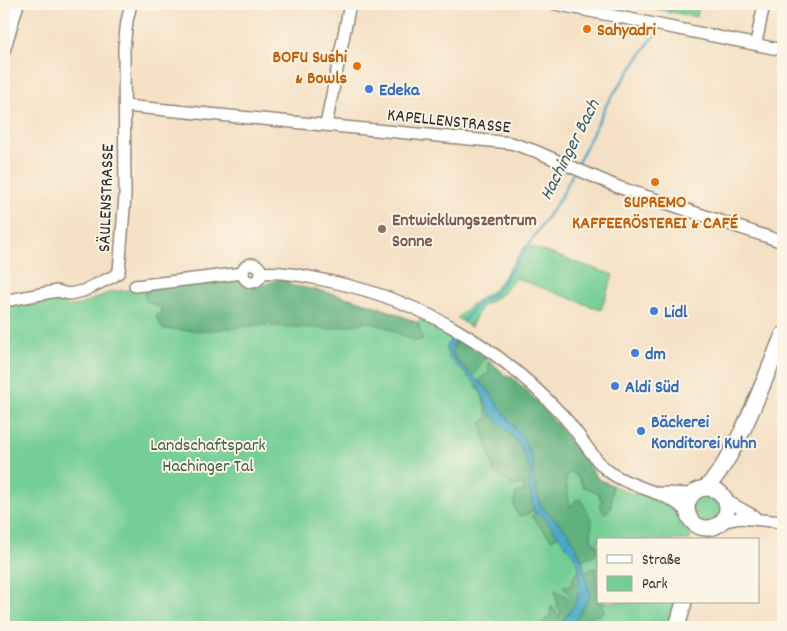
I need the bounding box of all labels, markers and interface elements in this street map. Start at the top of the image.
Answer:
place label: Sahyadri [597,19,656,44]
marker: Sahyadri [581,23,593,35]
place label: BOFU Sushi & Bowls [272,46,348,92]
marker: BOFU Sushi & Bowls [351,60,363,72]
place label: Edeka [379,79,420,104]
marker: Edeka [363,83,375,95]
water label: Hachinger Bach [534,94,609,206]
street label: KAPELLENSTRASSE [386,104,512,141]
street label: SÄULENSTRASSE [93,144,122,253]
marker: SUPREMO KAFFEERÖSTEREI & CAFÉ [649,176,661,188]
place label: SUPREMO KAFFEERÖSTEREI & CAFÉ [572,191,739,237]
place label: Entwicklungszentrum Sonne [392,209,537,255]
marker: Entwicklungszentrum Sonne [376,223,388,235]
place label: Lidl [664,301,688,326]
marker: Lidl [648,305,660,317]
place label: dm [645,343,666,368]
marker: dm [629,347,641,359]
place label: Aldi Süd [625,376,679,401]
marker: Aldi Süd [609,380,621,392]
place label: Bäckerei Konditorei Kuhn [651,411,757,457]
marker: Bäckerei Konditorei Kuhn [635,425,647,437]
park label: Landschaftspark Hachinger Tal [150,434,266,480]
legend [597,538,760,604]
text: Straße [642,550,681,572]
text: Park [642,574,668,596]

